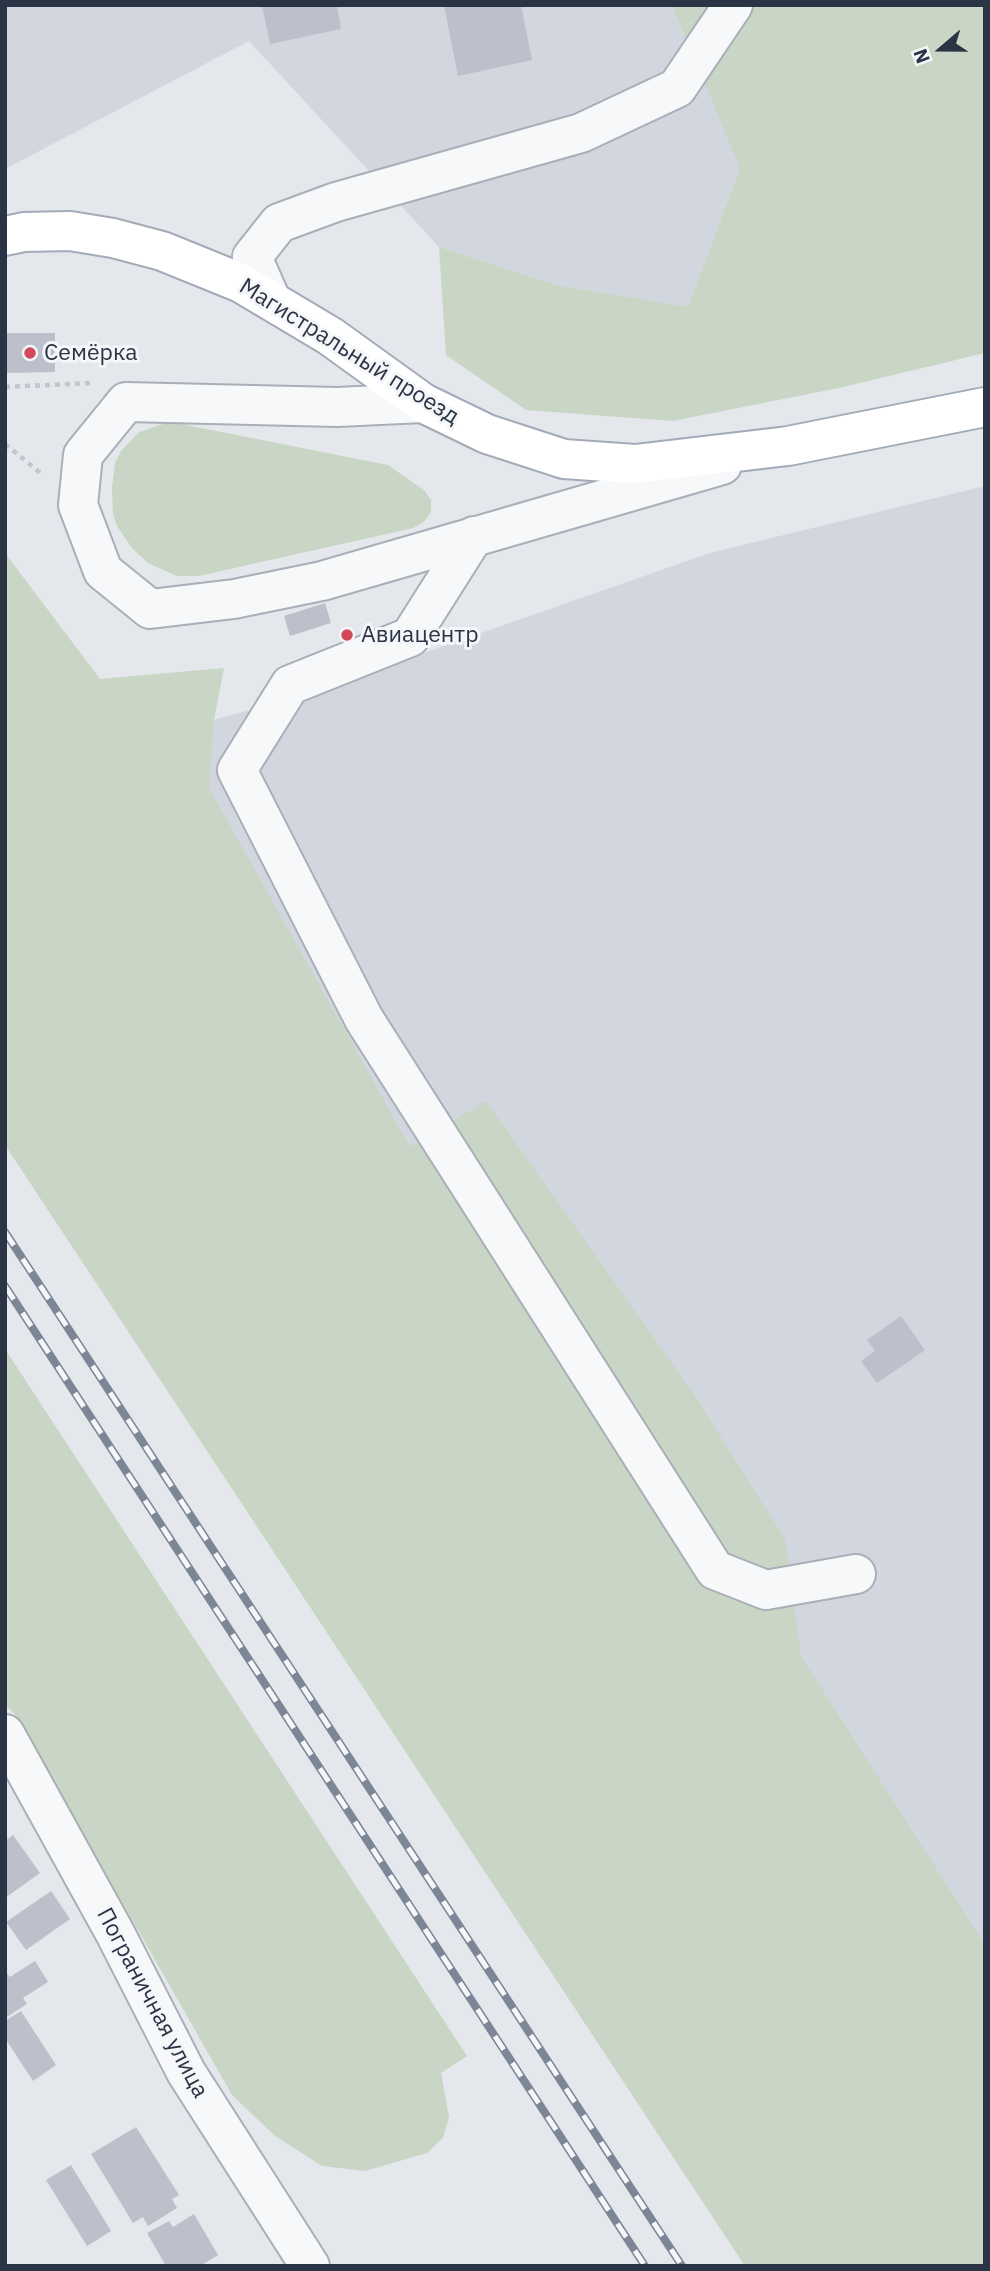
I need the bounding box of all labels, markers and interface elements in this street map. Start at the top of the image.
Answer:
north arrow [906,14,976,84]
text: N [908,46,935,67]
street label: Магистральный проезд [234,273,464,431]
place label: Семёрка [44,339,138,367]
marker: Семёрка [22,345,38,361]
place label: Авиацентр [361,621,479,649]
marker: Авиацентр [339,627,355,643]
street label: Пограничная улица [90,1903,214,2103]

